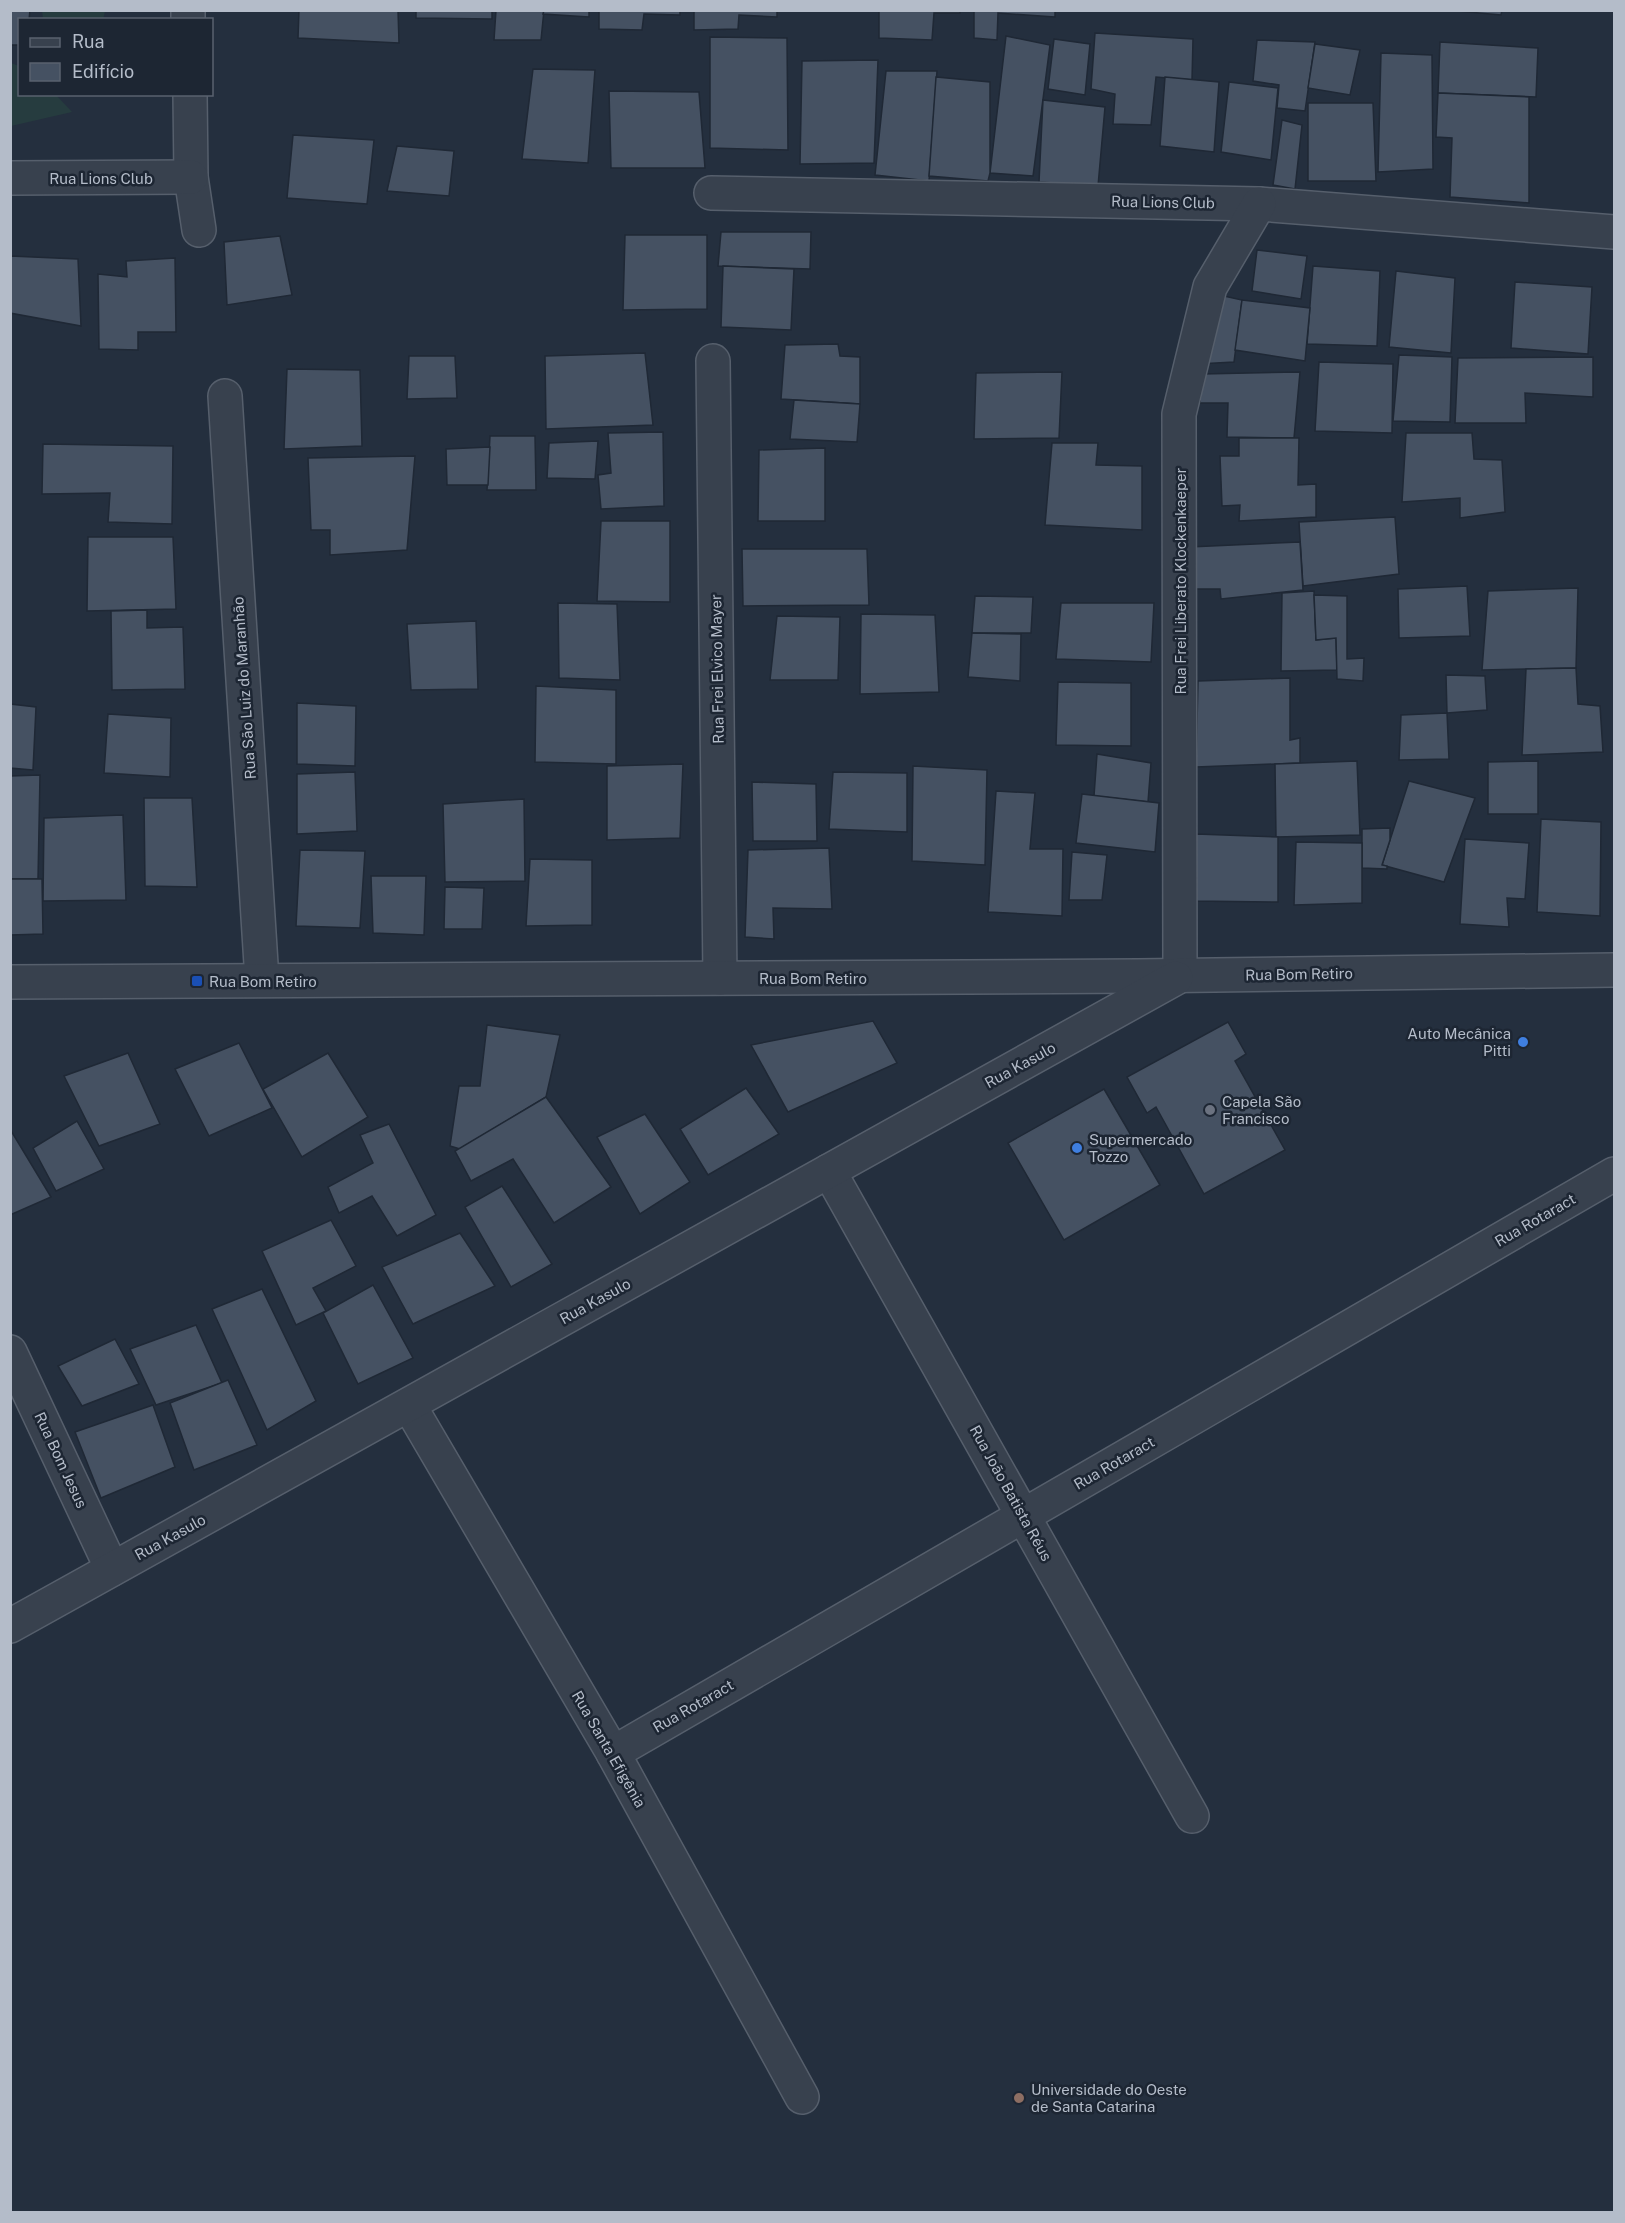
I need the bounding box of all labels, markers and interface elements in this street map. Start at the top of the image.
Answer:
legend [18,18,213,96]
text: Rua [72,31,104,52]
text: Edifício [72,61,134,82]
street label: Rua Lions Club [49,170,153,187]
street label: Rua Lions Club [1111,193,1215,211]
street label: Rua Frei Liberato Klockenkaeper [1172,467,1189,694]
street label: Rua Frei Elvico Mayer [707,594,727,744]
street label: Rua São Luiz do Maranhão [229,596,259,780]
street label: Rua Bom Retiro [1245,965,1353,983]
street label: Rua Bom Retiro [759,970,867,987]
place label: Rua Bom Retiro [209,973,317,990]
marker: Rua Bom Retiro [190,974,204,988]
place label: Auto Mecânica Pitti [1407,1025,1511,1059]
marker: Auto Mecânica Pitti [1516,1035,1530,1049]
street label: Rua Kasulo [982,1039,1058,1091]
place label: Capela São Francisco [1222,1093,1301,1127]
marker: Capela São Francisco [1203,1103,1217,1117]
place label: Supermercado Tozzo [1089,1131,1192,1165]
marker: Supermercado Tozzo [1070,1141,1084,1155]
street label: Rua Rotaract [1492,1190,1578,1250]
street label: Rua Kasulo [557,1275,633,1327]
street label: Rua Bom Jesus [31,1409,91,1511]
street label: Rua João Batista Réus [967,1422,1055,1564]
street label: Rua Rotaract [1071,1433,1157,1493]
street label: Rua Kasulo [132,1511,208,1563]
street label: Rua Rotaract [650,1676,736,1736]
street label: Rua Santa Efigênia [569,1688,649,1810]
place label: Universidade do Oeste de Santa Catarina [1031,2081,1187,2115]
marker: Universidade do Oeste de Santa Catarina [1012,2091,1026,2105]

